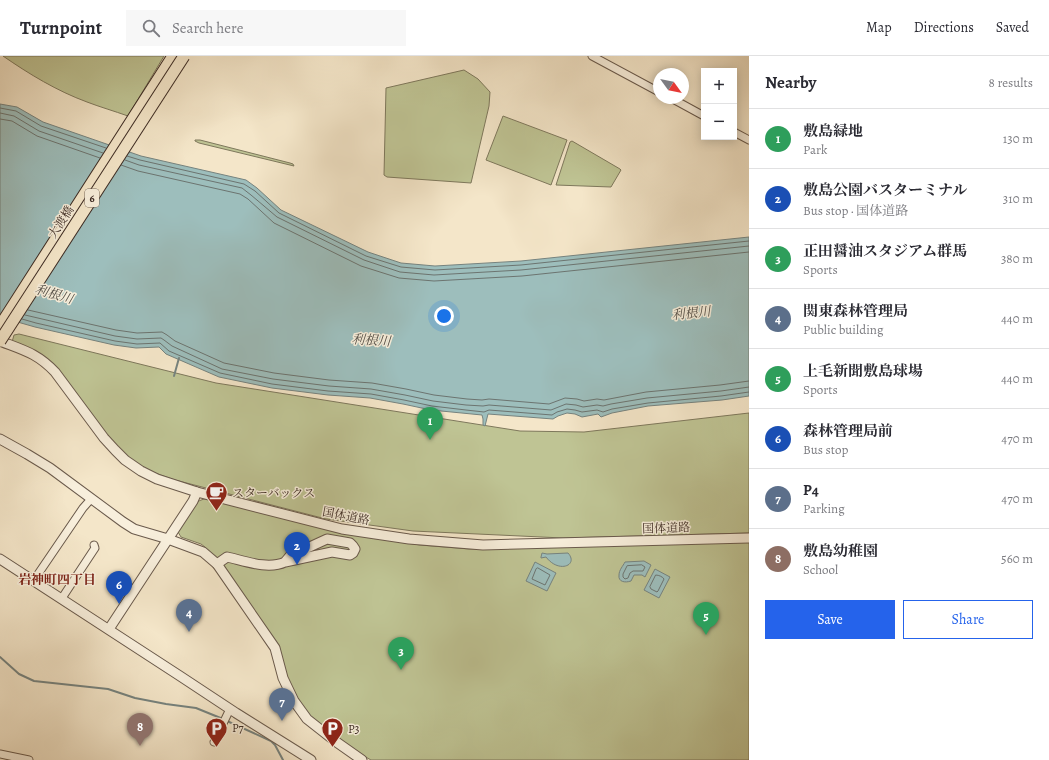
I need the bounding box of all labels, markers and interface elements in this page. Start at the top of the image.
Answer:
search box [126,10,406,46]
text: Turnpoint [20,15,102,41]
icon: search [140,17,162,39]
text: Search here [172,18,243,38]
text: Map [866,18,892,37]
text: Directions [914,18,974,37]
text: Saved [996,18,1029,37]
north arrow [653,68,689,104]
map controls [701,68,737,140]
button: + [701,68,737,104]
text: Nearby [765,71,816,94]
text: 8 results [989,74,1033,91]
button: − [701,104,737,140]
text: 敷島緑地 [803,121,863,141]
text: 1 [776,130,780,147]
text: 130 m [1003,130,1033,147]
text: Park [803,141,827,158]
text: 敷島公園バスターミナル [803,180,967,200]
road number: 6 [85,189,99,207]
text: 2 [775,190,781,207]
text: 310 m [1003,190,1033,207]
text: Bus stop · 国体道路 [803,202,908,219]
street label: 大渡橋 [44,203,78,241]
text: 正田醤油スタジアム群馬 [803,241,967,261]
text: 3 [775,250,781,267]
text: 380 m [1001,250,1033,267]
text: Sports [803,261,838,278]
water label: 利根川 [33,280,77,308]
text: 関東森林管理局 [803,301,908,321]
water label: 利根川 [671,302,713,323]
your location [434,306,454,326]
text: 4 [775,310,781,327]
text: 440 m [1001,310,1033,327]
text: Public building [803,321,883,338]
water label: 利根川 [351,330,393,350]
text: 上毛新聞敷島球場 [803,361,923,381]
text: 5 [775,370,781,387]
text: 440 m [1001,370,1033,387]
text: Sports [803,381,838,398]
pin: 1 [417,407,443,440]
text: 森林管理局前 [803,421,893,441]
text: 6 [775,430,781,447]
text: 470 m [1001,430,1033,447]
text: Bus stop [803,441,848,458]
cafe icon: スターバックス [204,480,230,513]
text: P4 [803,480,819,500]
place label: スターバックス [232,485,315,501]
text: 7 [775,490,781,507]
text: 470 m [1001,490,1033,507]
text: Parking [803,500,845,517]
street label: 国体道路 [321,504,371,528]
street label: 国体道路 [642,519,690,537]
pin: 2 [284,532,310,565]
text: 敷島幼稚園 [803,541,878,561]
text: 8 [775,550,781,567]
text: 560 m [1001,550,1033,567]
text: School [803,561,838,578]
district label: 岩神町四丁目 [18,571,96,588]
pin: 6 [106,571,132,604]
pin: 4 [176,599,202,632]
button: Save [765,600,895,639]
button: Share [903,600,1033,639]
pin: 5 [693,602,719,635]
pin: 3 [388,637,414,670]
pin: 7 [269,688,295,721]
pin: 8 [127,713,153,746]
parking icon: P7 [203,715,229,748]
parking icon: P3 [319,716,345,749]
place label: P7 [232,720,245,736]
place label: P3 [348,721,360,737]

